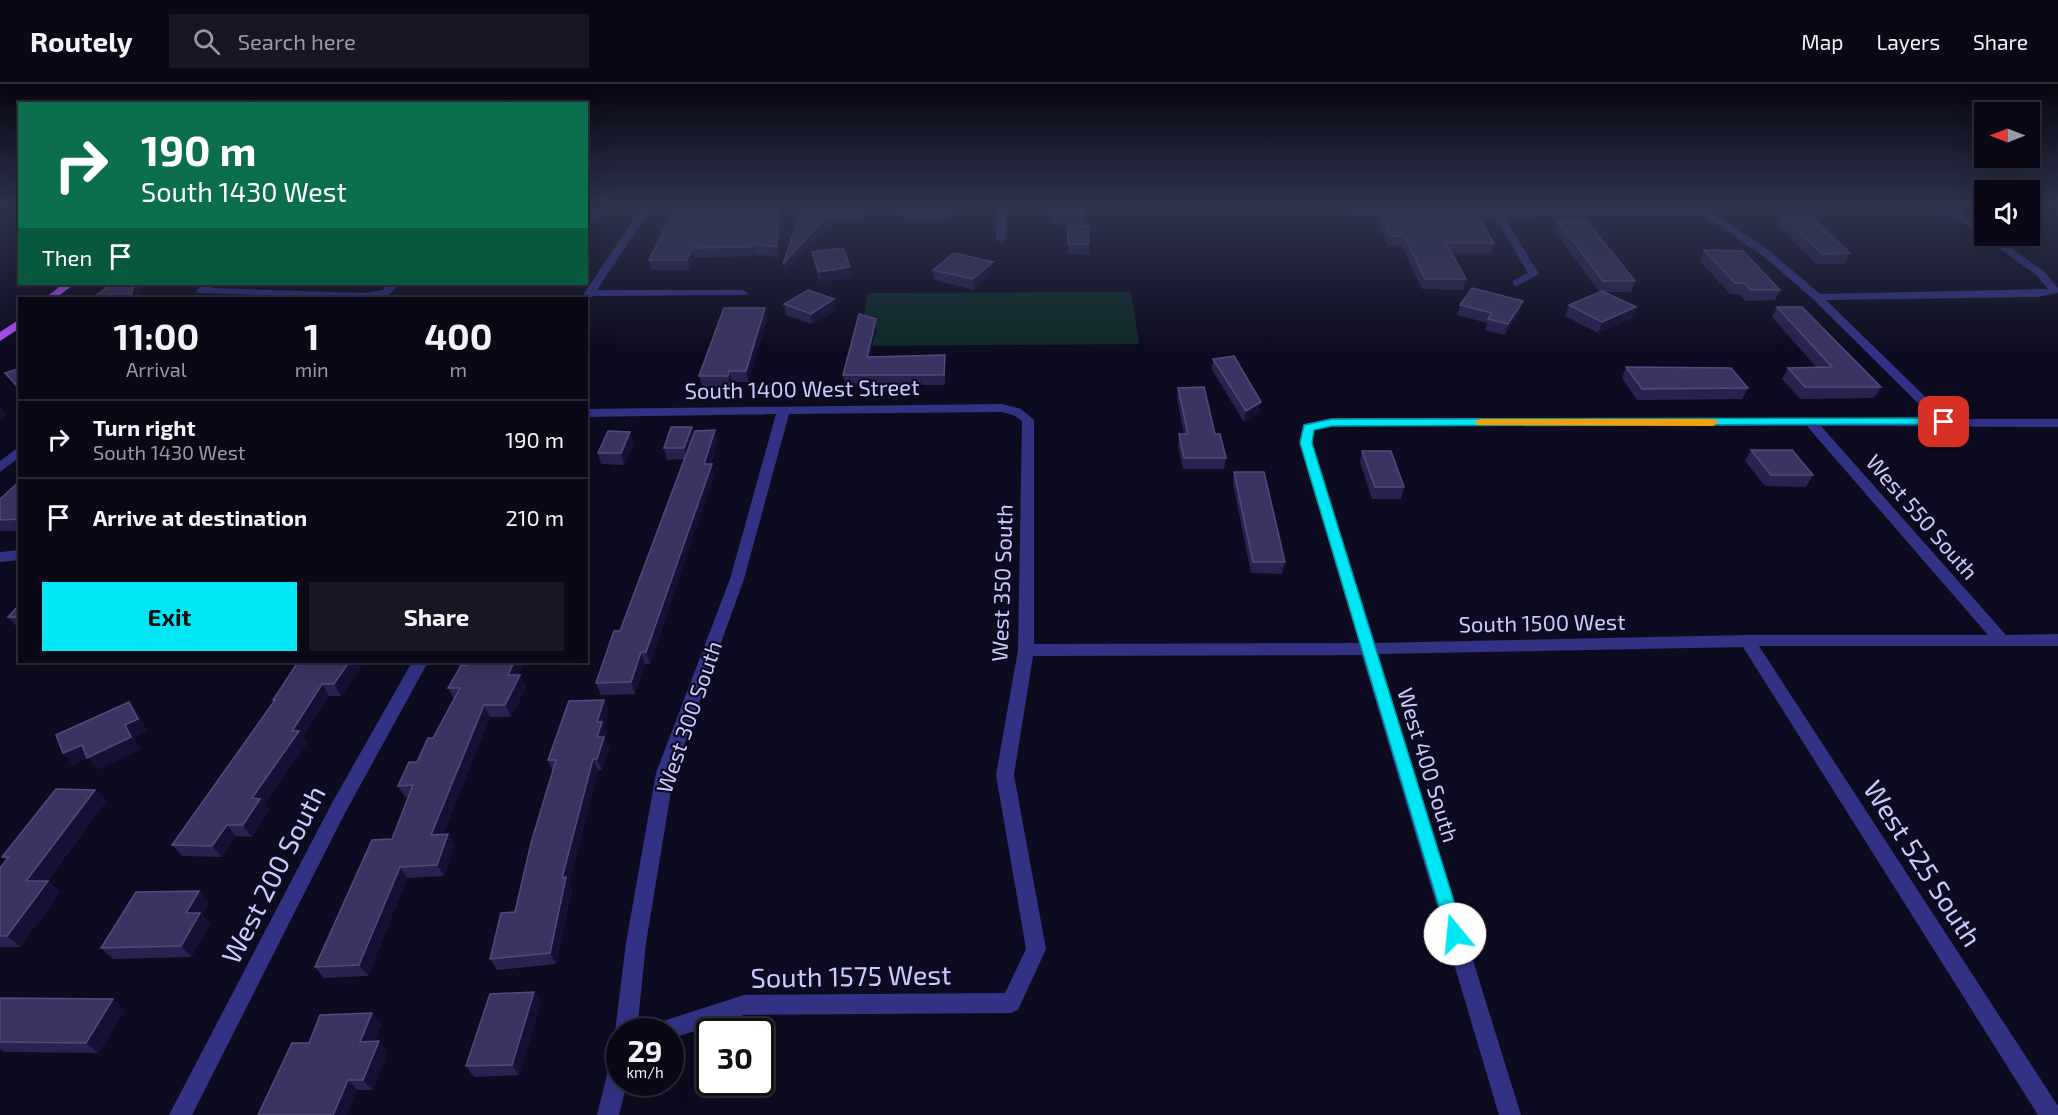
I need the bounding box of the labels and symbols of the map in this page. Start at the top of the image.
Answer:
north arrow [1974,102,2040,168]
street label: South 1400 West Street [684,373,920,403]
pin [1918,396,1969,447]
street label: West 550 South [1861,449,1984,584]
street label: West 350 South [985,504,1017,662]
street label: South 1500 West [1458,608,1626,636]
street label: West 300 South [650,637,726,796]
street label: West 400 South [1393,684,1465,845]
street label: West 525 South [1858,774,1989,952]
street label: West 200 South [214,780,331,968]
position arrow [1423,902,1487,966]
street label: South 1575 West [750,957,952,993]
speed limit sign: 30 [696,1018,774,1096]

